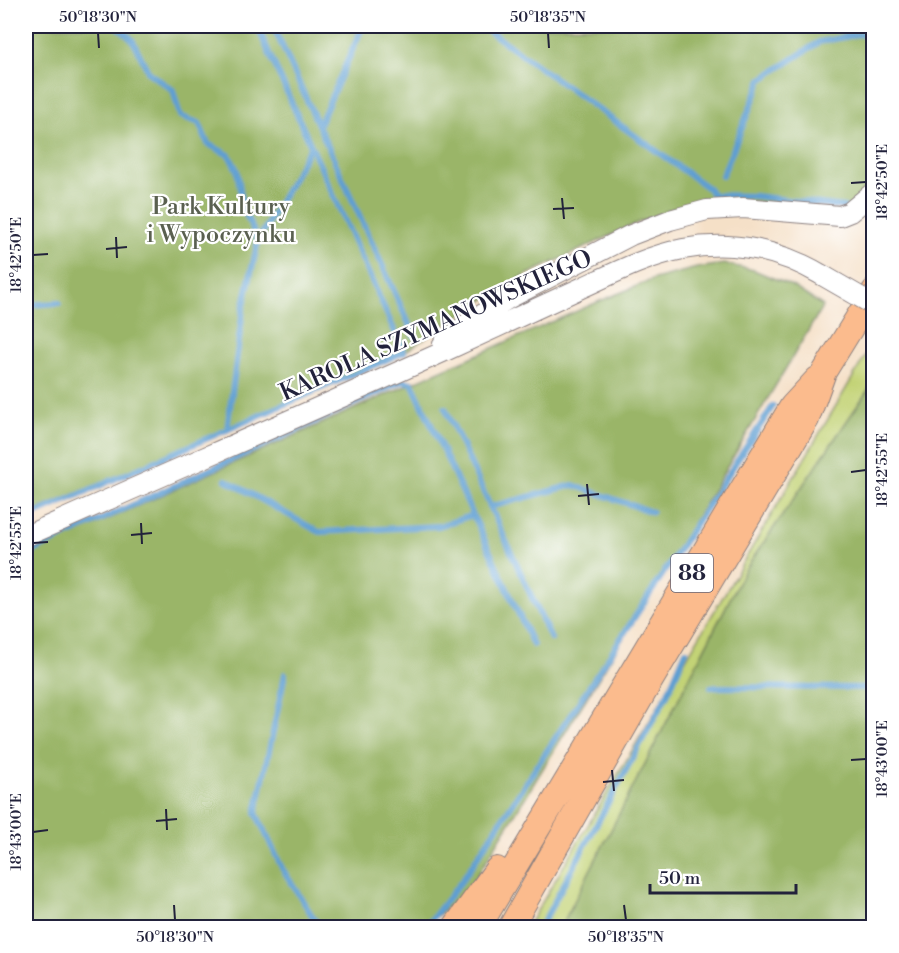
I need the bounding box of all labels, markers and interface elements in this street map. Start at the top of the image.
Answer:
text: 50°18'30"N [59,8,137,27]
text: 50°18'35"N [510,8,586,27]
text: 18°42'50"E [873,144,892,220]
park label: Park Kultury i Wypoczynku [146,192,296,250]
text: 18°42'50"E [7,217,26,293]
street label: KAROLA SZYMANOWSKIEGO [275,243,597,409]
text: 18°42'55"E [873,433,892,507]
text: 18°42'55"E [7,506,26,580]
road number: 88 [671,554,713,592]
text: 18°43'00"E [873,720,892,798]
text: 18°43'00"E [7,793,26,871]
scale bar [650,857,796,895]
text: 50 m [659,867,701,890]
text: 50°18'30"N [136,928,214,947]
text: 50°18'35"N [588,928,664,947]

